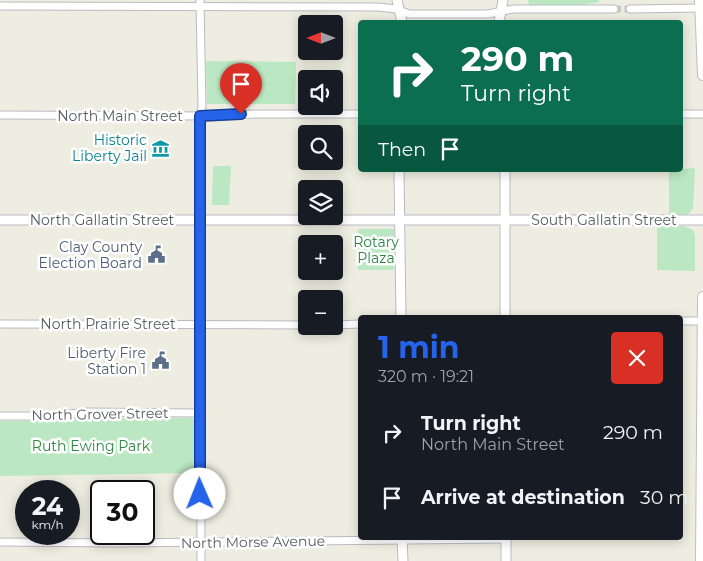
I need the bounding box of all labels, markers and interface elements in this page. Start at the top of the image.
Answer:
north arrow [298,15,342,60]
map controls [298,15,343,335]
text: 290 m [461,37,574,80]
icon: right [378,40,443,105]
pin [220,63,262,114]
icon: arrive [227,70,255,98]
button: sound [298,70,343,115]
text: Turn right [461,80,571,107]
street label: North Main Street [57,107,183,125]
button: search [298,125,343,170]
place label: Historic Liberty Jail [72,131,147,165]
icon: arrive [436,135,464,163]
museum icon: Historic Liberty Jail [151,138,171,158]
text: Then [378,138,426,161]
button: layers [298,180,343,225]
street label: North Gallatin Street [30,211,175,229]
street label: South Gallatin Street [531,211,677,229]
park label: Rotary Plaza [353,233,399,267]
button: + [298,235,343,280]
place label: Clay County Election Board [39,238,142,272]
public building icon: Clay County Election Board [146,245,166,265]
button: − [298,290,343,335]
street label: North Prairie Street [40,315,176,333]
text: 1 min [378,329,459,366]
button: close [611,332,663,384]
place label: Liberty Fire Station 1 [67,344,146,378]
public building icon: Liberty Fire Station 1 [150,351,170,371]
text: 320 m · 19:21 [378,367,474,386]
street label: North Grover Street [31,404,169,424]
text: Turn right [421,412,521,435]
icon: right [378,419,406,447]
text: 290 m [603,421,663,444]
text: North Main Street [421,435,565,454]
park label: Ruth Ewing Park [32,437,151,455]
position arrow [173,467,225,519]
speed limit sign: 30 [90,480,155,545]
icon: arrive [378,484,406,512]
text: Arrive at destination [421,486,625,509]
text: 30 m [640,486,688,509]
text: 24 [32,491,63,521]
text: km/h [31,517,64,532]
street label: North Morse Avenue [181,532,325,552]

